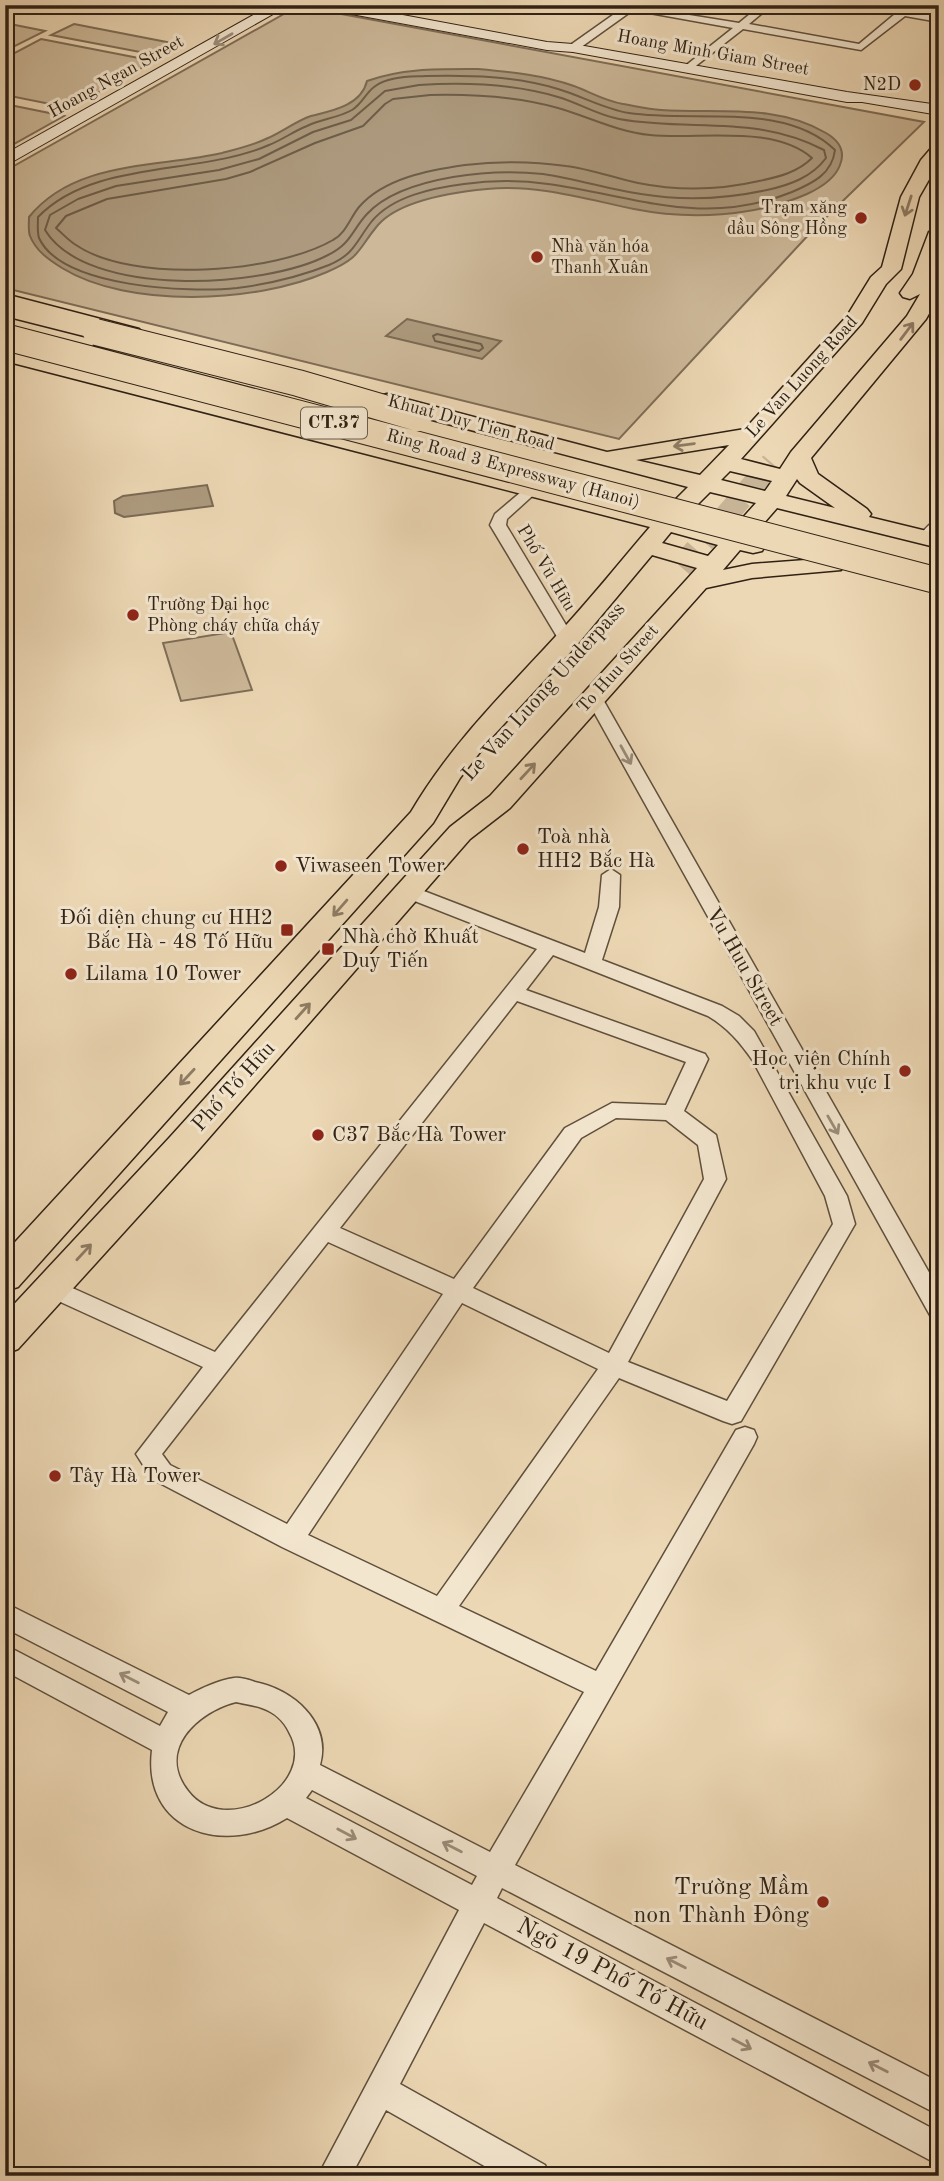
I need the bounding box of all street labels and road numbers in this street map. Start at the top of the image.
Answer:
street label: Hoang Minh Giam Street [616,27,810,79]
street label: Hoang Ngan Street [45,32,187,122]
street label: Le Van Luong Road [743,313,861,441]
street label: Khuat Duy Tien Road [385,392,557,454]
road number: CT.37 [301,408,367,438]
street label: Ring Road 3 Expressway (Hanoi) [384,425,642,512]
street label: Phố Vũ Hữu [513,521,580,615]
street label: Le Van Luong Underpass [458,599,630,785]
street label: To Huu Street [574,621,662,717]
street label: Vu Huu Street [702,904,786,1030]
street label: Phố Tố Hữu [188,1038,279,1136]
street label: Ngõ 19 Phố Tố Hữu [512,1914,712,2036]

